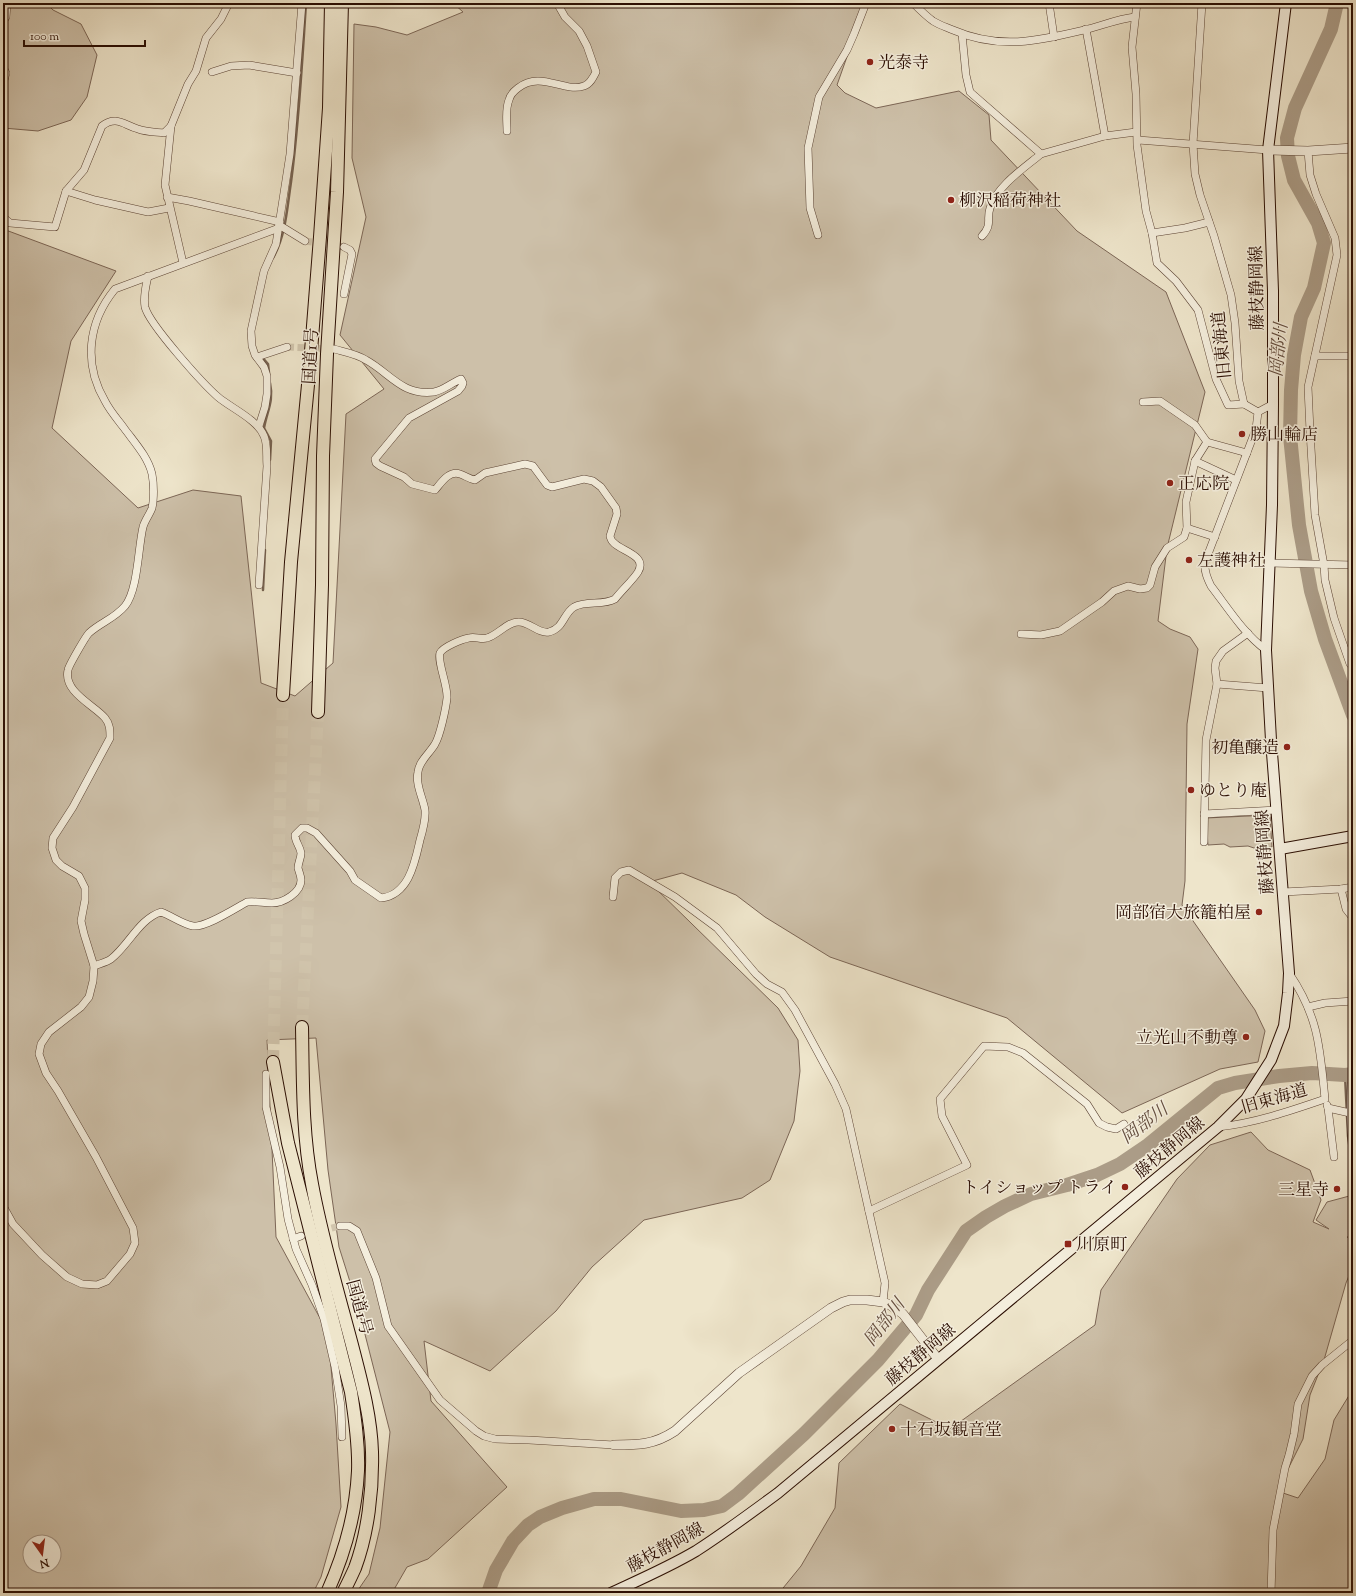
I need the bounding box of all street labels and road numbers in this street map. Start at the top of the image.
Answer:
street label: 藤枝静岡線 [1245,245,1271,331]
street label: 旧東海道 [1208,310,1238,380]
street label: 国道1号 [299,327,325,385]
street label: 藤枝静岡線 [1251,809,1281,895]
street label: 旧東海道 [1239,1079,1311,1121]
street label: 藤枝静岡線 [1130,1112,1211,1185]
street label: 国道1号 [339,1277,377,1338]
street label: 藤枝静岡線 [881,1319,962,1392]
street label: 藤枝静岡線 [623,1518,709,1580]

